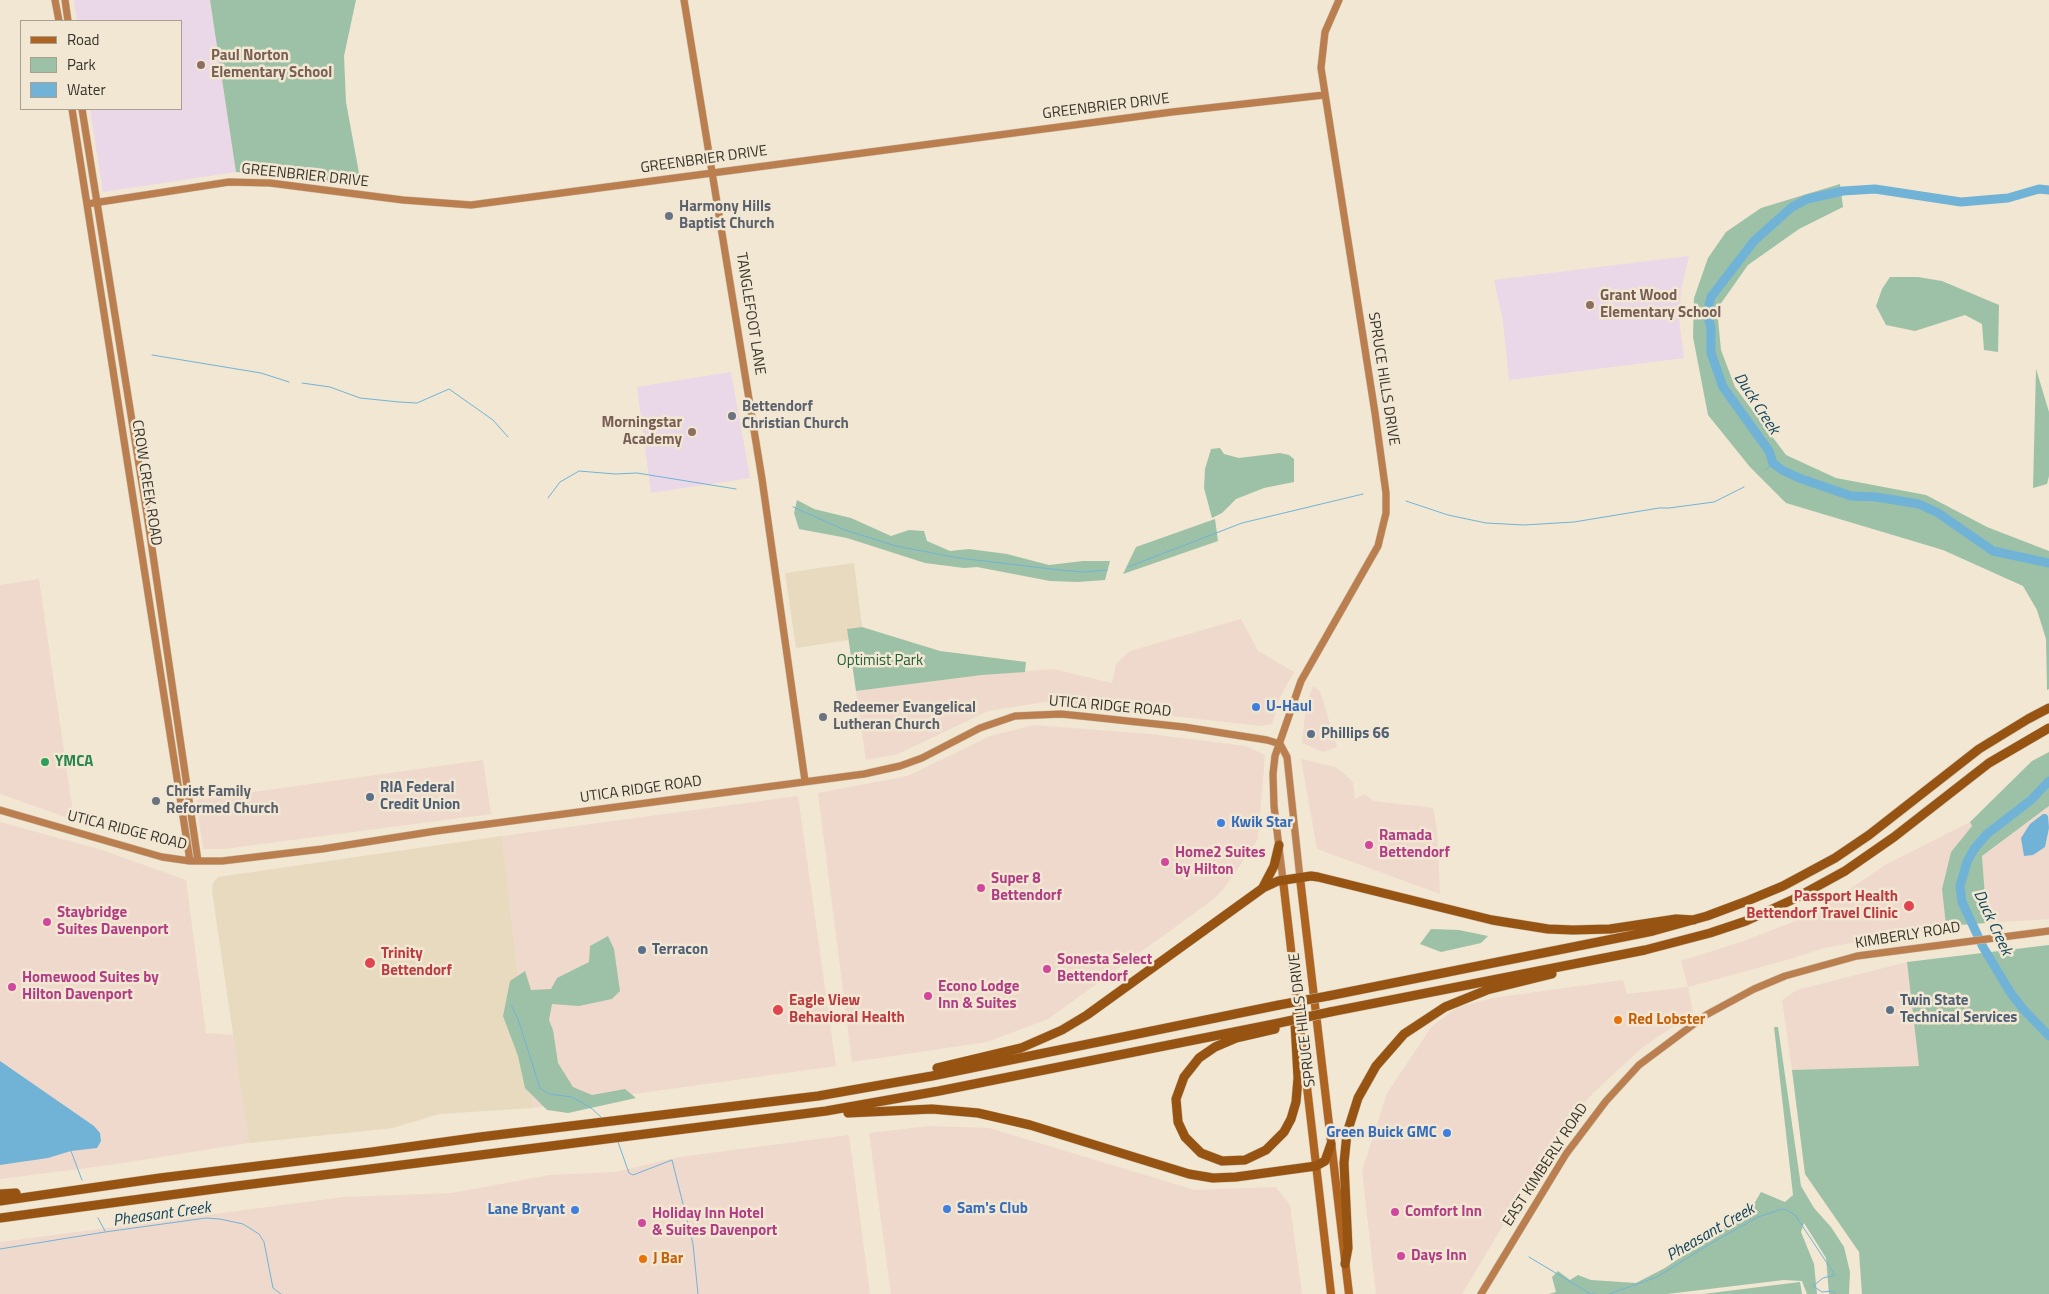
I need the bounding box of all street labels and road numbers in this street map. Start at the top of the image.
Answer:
street label: GREENBRIER DRIVE [1041,90,1171,124]
street label: GREENBRIER DRIVE [639,142,769,178]
street label: GREENBRIER DRIVE [240,160,370,192]
street label: TANGLEFOOT LANE [731,251,769,377]
street label: SPRUCE HILLS DRIVE [1364,311,1402,447]
street label: CROW CREEK ROAD [127,419,165,547]
street label: UTICA RIDGE ROAD [1048,693,1172,721]
street label: UTICA RIDGE ROAD [579,773,703,807]
street label: UTICA RIDGE ROAD [65,807,189,855]
street label: KIMBERLY ROAD [1854,919,1962,953]
street label: SPRUCE HILLS DRIVE [1286,952,1320,1088]
street label: EAST KIMBERLY ROAD [1500,1100,1592,1230]

